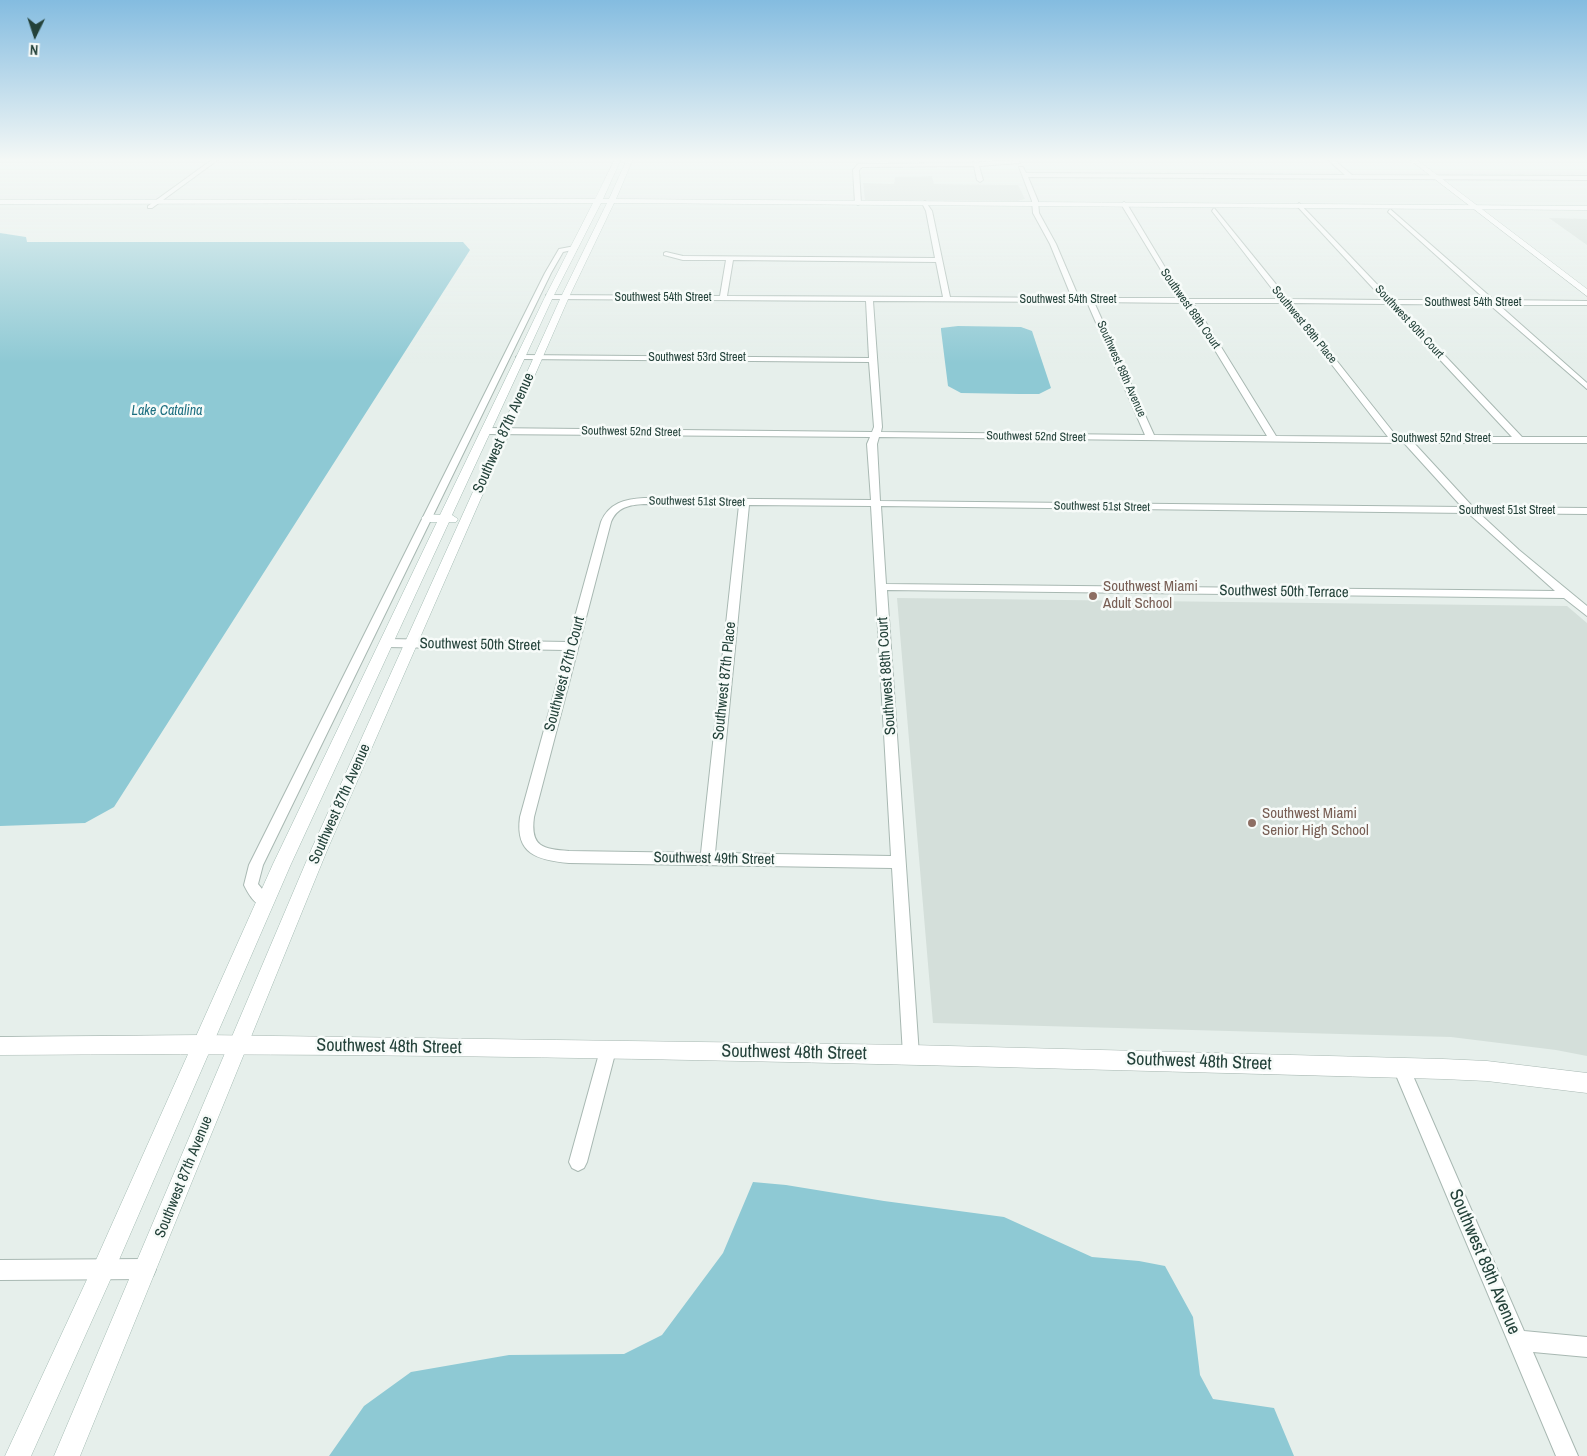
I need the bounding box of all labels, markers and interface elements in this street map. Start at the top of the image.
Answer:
north arrow [10,10,60,60]
text: N [29,41,39,59]
street label: Southwest 89th Court [1157,266,1223,352]
street label: Southwest 90th Court [1371,282,1447,362]
street label: Southwest 89th Place [1268,283,1340,367]
street label: Southwest 54th Street [615,291,711,305]
street label: Southwest 54th Street [1020,293,1116,307]
street label: Southwest 54th Street [1425,296,1521,310]
street label: Southwest 89th Avenue [1093,319,1149,419]
street label: Southwest 53rd Street [648,351,746,365]
street label: Southwest 87th Avenue [469,370,539,496]
water label: Lake Catalina [132,403,202,419]
street label: Southwest 52nd Street [581,424,681,440]
street label: Southwest 52nd Street [986,429,1086,445]
street label: Southwest 52nd Street [1391,432,1491,446]
street label: Southwest 51st Street [649,494,745,510]
street label: Southwest 51st Street [1054,499,1150,515]
street label: Southwest 51st Street [1459,504,1555,518]
place label: Southwest Miami Adult School [1103,578,1198,613]
street label: Southwest 50th Terrace [1219,582,1349,602]
marker: Southwest Miami Adult School [1087,590,1099,602]
street label: Southwest 87th Court [541,615,589,733]
street label: Southwest 88th Court [874,616,900,736]
street label: Southwest 87th Place [710,621,740,741]
street label: Southwest 50th Street [419,635,541,655]
street label: Southwest 87th Avenue [305,741,375,867]
place label: Southwest Miami Senior High School [1262,805,1369,840]
marker: Southwest Miami Senior High School [1246,817,1258,829]
street label: Southwest 49th Street [653,849,775,869]
street label: Southwest 48th Street [316,1035,462,1059]
street label: Southwest 48th Street [721,1041,867,1065]
street label: Southwest 48th Street [1126,1049,1272,1075]
street label: Southwest 87th Avenue [151,1113,217,1241]
street label: Southwest 89th Avenue [1444,1186,1524,1338]

